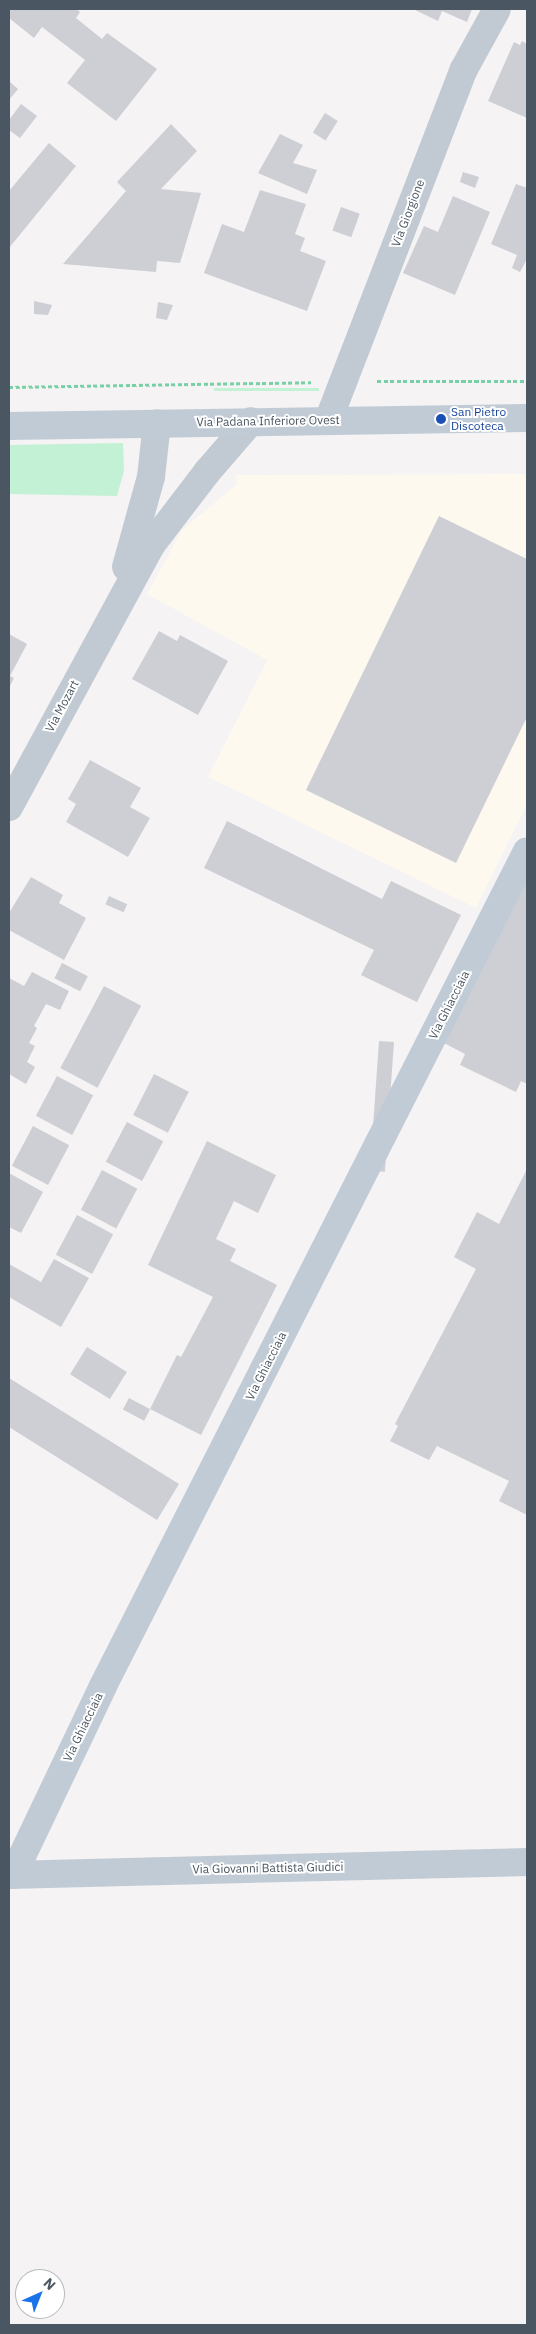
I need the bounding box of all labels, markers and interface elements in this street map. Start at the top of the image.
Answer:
street label: Via Giorgione [389,177,427,249]
place label: San Pietro Discoteca [451,405,506,433]
street label: Via Padana Inferiore Ovest [196,413,340,429]
marker: San Pietro Discoteca [435,413,447,425]
street label: Via Mozart [42,678,82,734]
street label: Via Ghiacciaia [426,968,472,1042]
street label: Via Ghiacciaia [243,1329,289,1403]
street label: Via Ghiacciaia [60,1690,106,1764]
street label: Via Giovanni Battista Giudici [192,1859,344,1877]
north arrow [15,2269,65,2319]
text: N [40,2274,60,2294]

